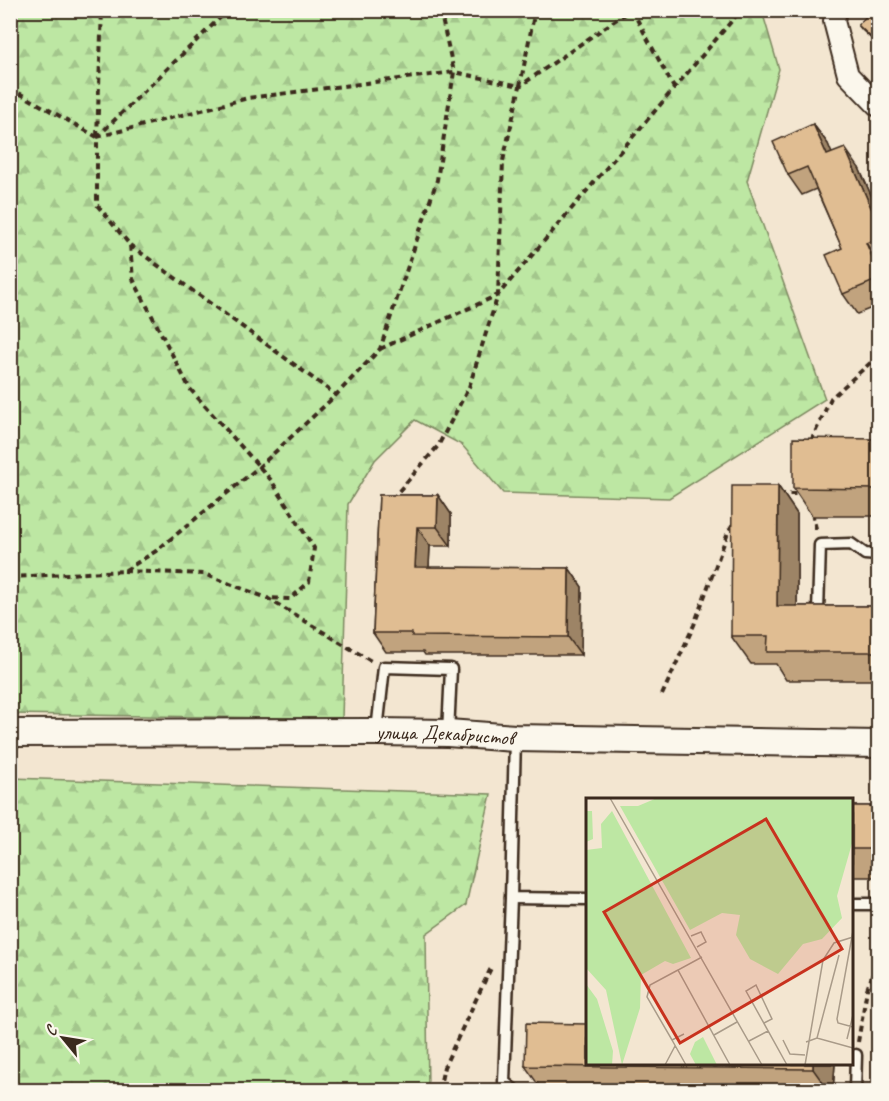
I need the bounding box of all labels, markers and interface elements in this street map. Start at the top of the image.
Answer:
street label: улица Декабристов [374,719,519,751]
inset map [586,798,853,1065]
north arrow [33,1008,93,1068]
text: С [40,1021,63,1039]

